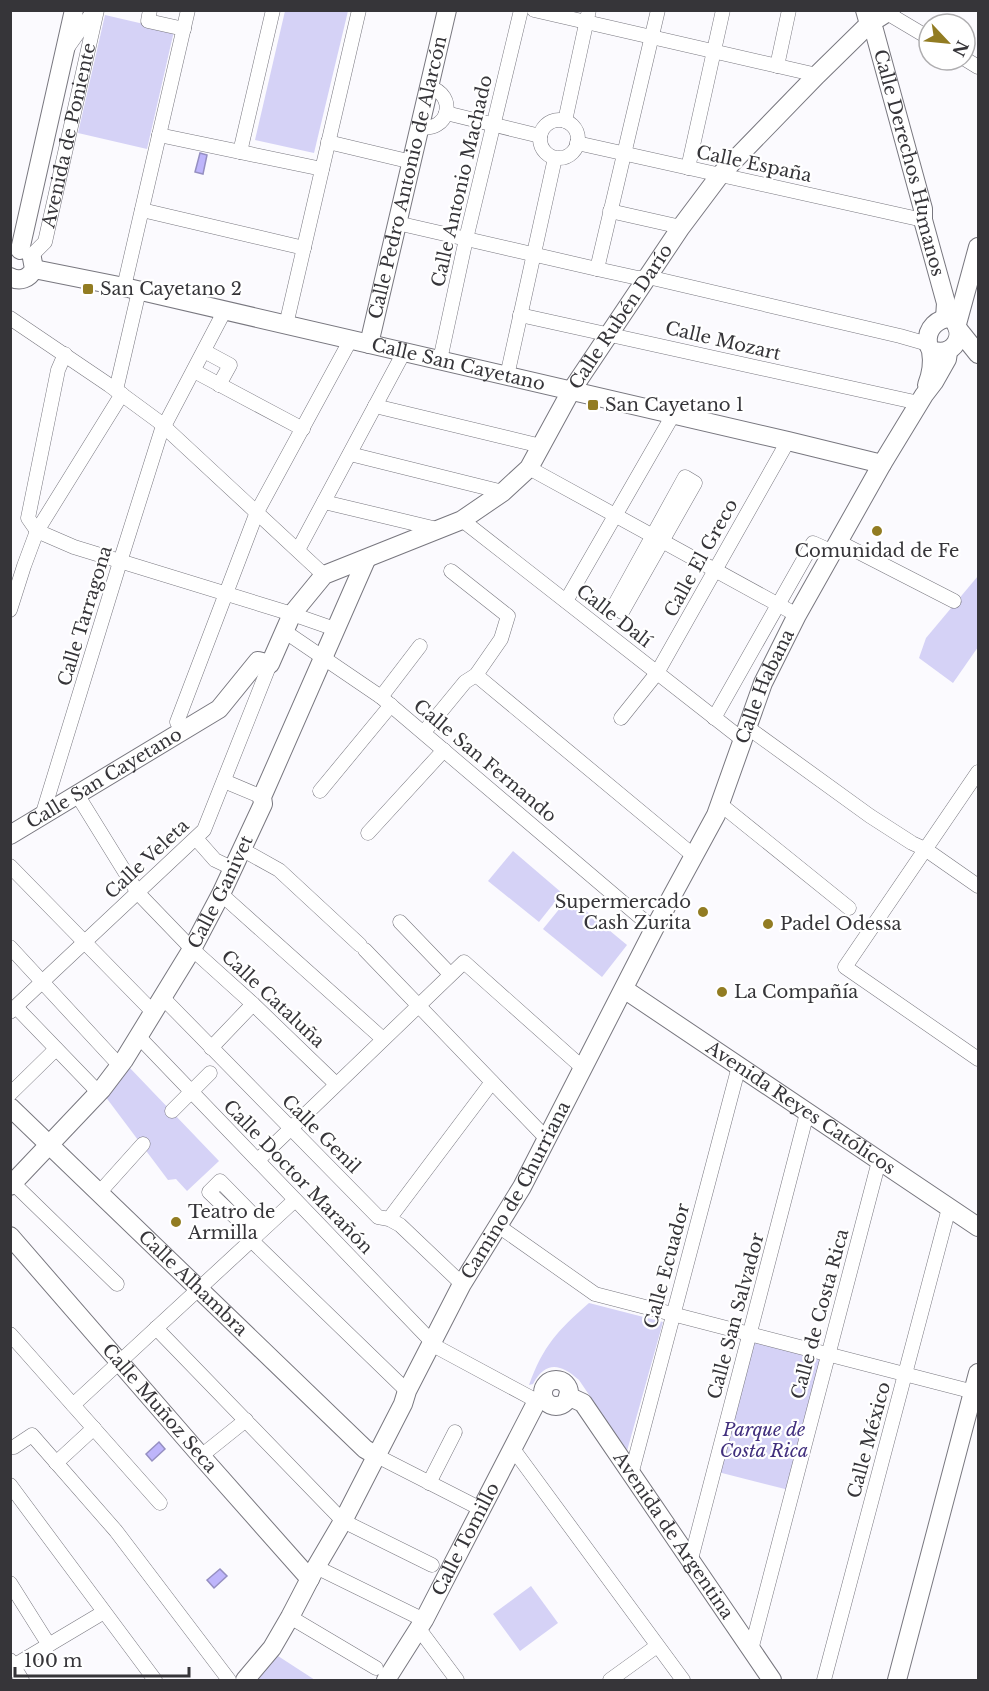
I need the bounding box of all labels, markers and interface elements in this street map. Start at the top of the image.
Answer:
north arrow [917,12,977,72]
street label: Calle Pedro Antonio de Alarcón [364,34,452,321]
text: N [948,37,973,60]
street label: Avenida de Poniente [37,41,100,231]
street label: Calle Derechos Humanos [869,47,949,279]
street label: Calle Antonio Machado [427,73,497,289]
street label: Calle España [694,141,814,187]
street label: Calle Rubén Darío [564,240,677,393]
place label: San Cayetano 2 [100,278,242,300]
marker: San Cayetano 2 [81,282,95,296]
street label: Calle Mozart [663,317,783,365]
street label: Calle San Cayetano [369,334,547,395]
place label: San Cayetano 1 [605,394,744,416]
marker: San Cayetano 1 [586,398,600,412]
street label: Calle El Greco [660,495,742,621]
marker: Comunidad de Fe [870,524,884,538]
place label: Comunidad de Fe [795,540,959,562]
street label: Calle Tarragona [53,543,117,689]
street label: Calle Dalí [572,580,657,653]
street label: Calle Habana [731,626,799,747]
street label: Calle San Fernando [409,695,561,827]
street label: Calle San Cayetano [23,723,186,833]
street label: Calle Veleta [100,815,194,903]
street label: Calle Ganivet [183,832,258,952]
place label: Supermercado Cash Zurita [555,891,691,934]
marker: Supermercado Cash Zurita [696,905,710,919]
place label: Padel Odessa [780,913,901,935]
marker: Padel Odessa [761,917,775,931]
street label: Calle Cataluña [217,946,329,1052]
place label: La Compañía [734,981,858,1003]
marker: La Compañía [715,985,729,999]
street label: Avenida Reyes Católicos [701,1036,899,1179]
street label: Calle Genil [277,1090,365,1178]
street label: Calle Doctor Marañón [219,1095,377,1259]
street label: Camino de Churriana [457,1098,575,1283]
place label: Teatro de Armilla [187,1201,275,1244]
street label: Calle Ecuador [640,1201,694,1331]
marker: Teatro de Armilla [169,1215,183,1229]
street label: Calle Alhambra [134,1226,252,1341]
street label: Calle de Costa Rica [787,1226,853,1402]
street label: Calle San Salvador [703,1230,769,1402]
street label: Calle Muñoz Seca [97,1339,222,1477]
street label: Calle México [843,1379,895,1501]
park label: Parque de Costa Rica [720,1419,808,1462]
street label: Avenida de Argentina [608,1447,738,1623]
street label: Calle Tomillo [427,1479,504,1599]
scale bar [15,1640,189,1678]
text: 100 m [24,1650,82,1672]

